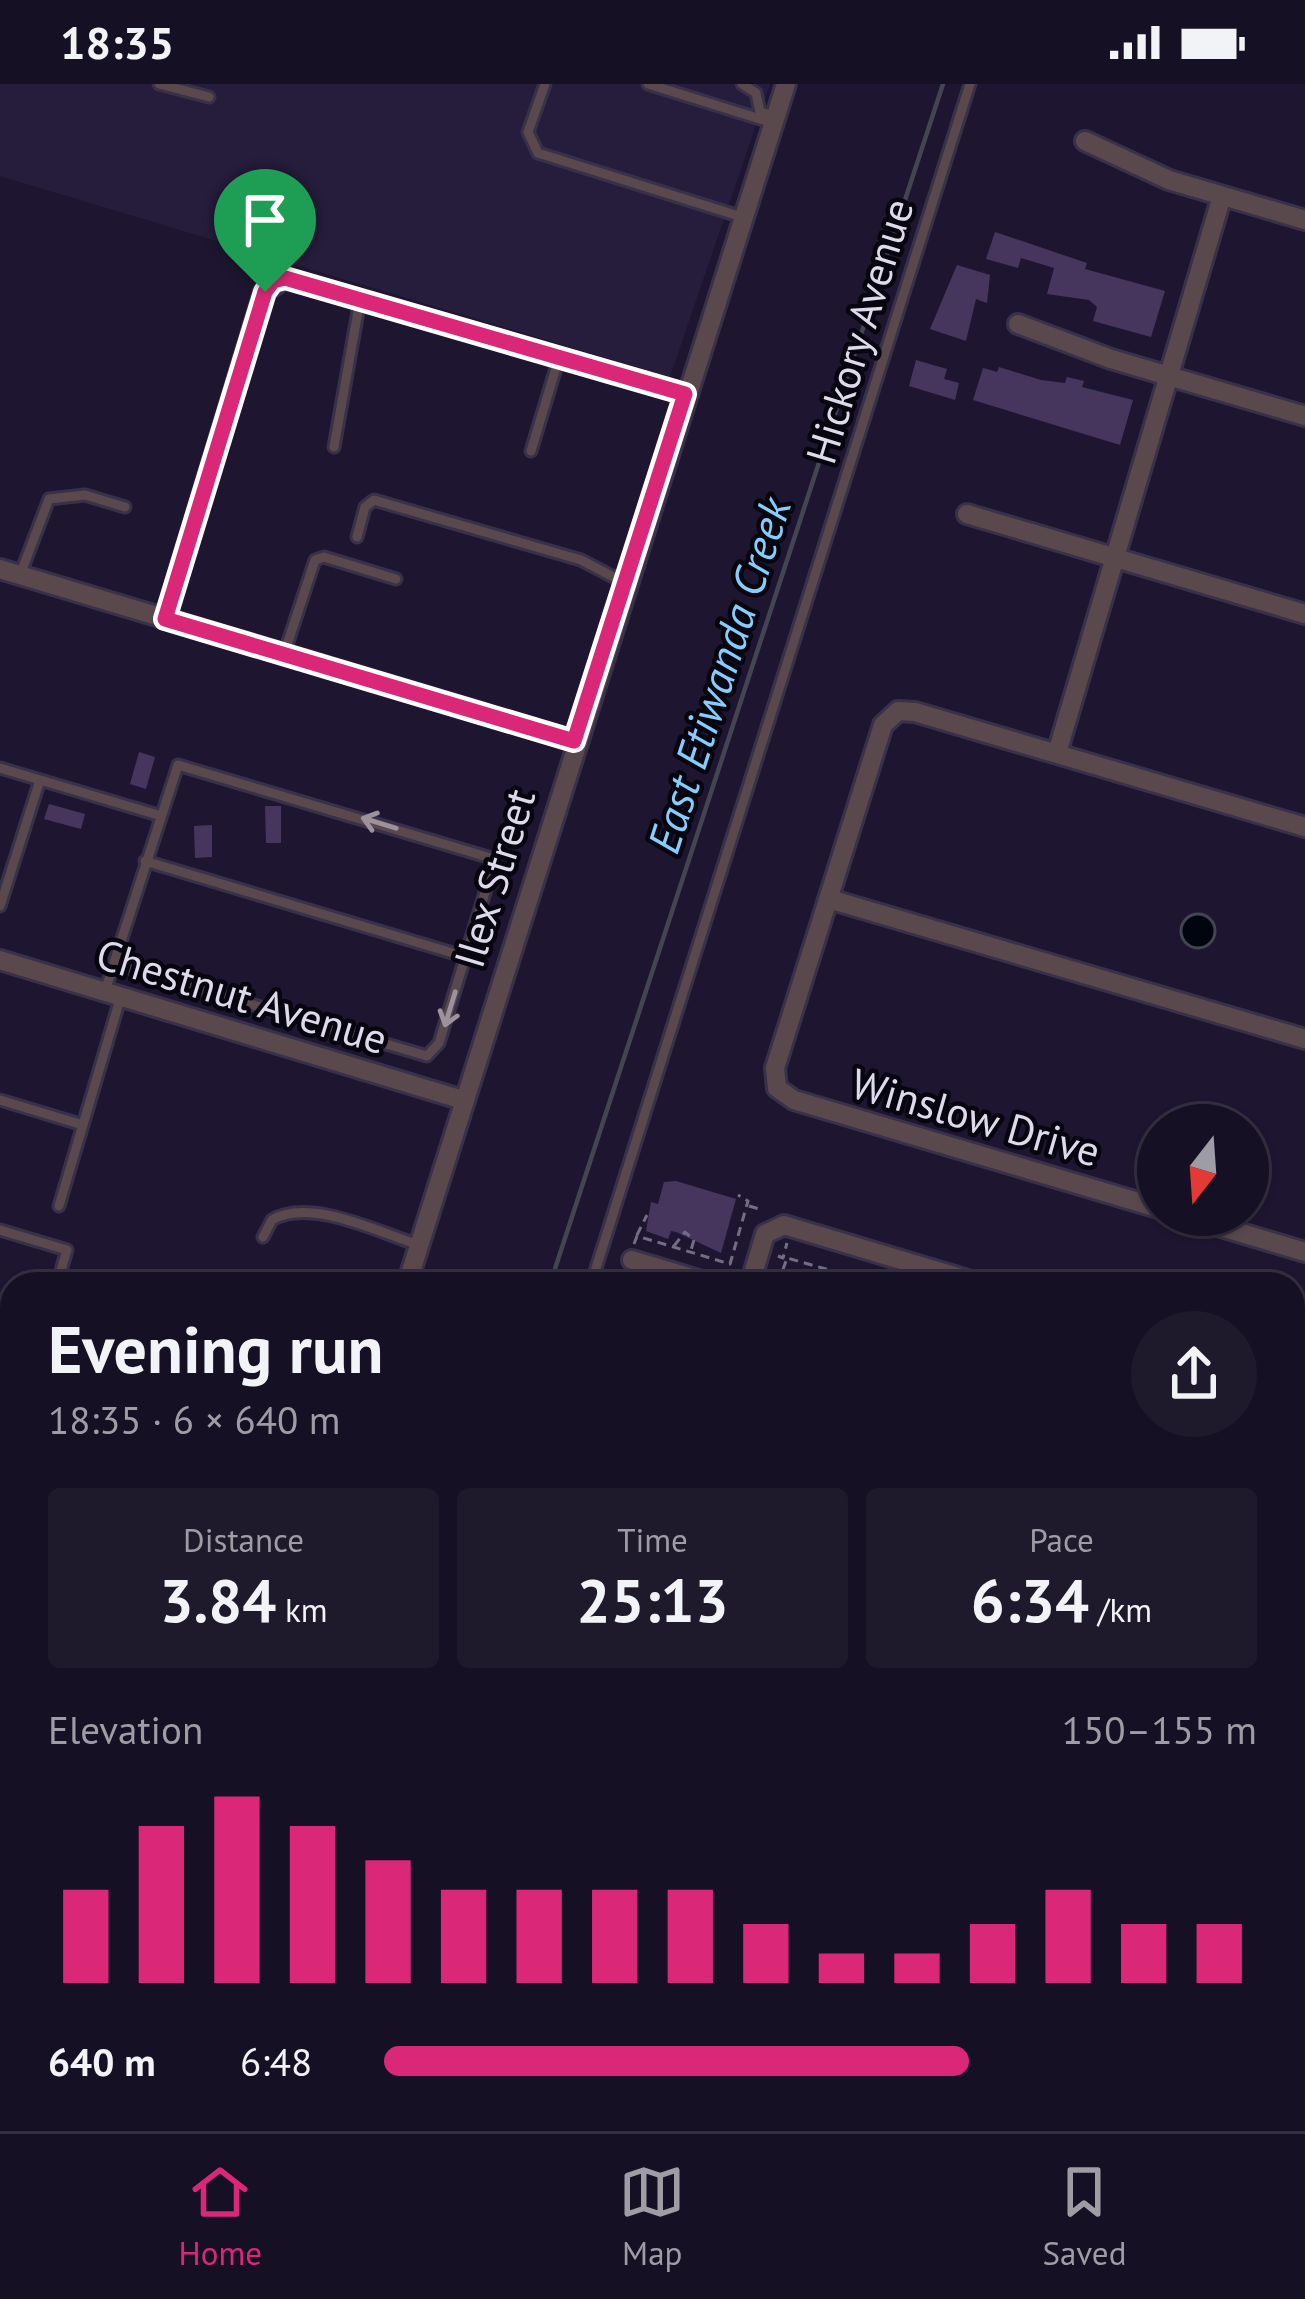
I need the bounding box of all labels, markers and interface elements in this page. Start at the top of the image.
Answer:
text: 18:35 [60,13,174,71]
pin [214,169,316,292]
icon: arrive [232,187,298,253]
street label: Hickory Avenue [793,192,925,470]
water label: East Etiwanda Creek [633,488,803,860]
street label: Ilex Street [441,782,547,974]
one-way arrow [361,811,399,833]
street label: Chestnut Avenue [90,926,394,1066]
one-way arrow [437,990,459,1028]
street label: Winslow Drive [845,1055,1107,1179]
north arrow [1137,1104,1269,1236]
map controls [1137,1104,1269,1236]
text: Evening run [48,1306,383,1391]
button: share [1131,1311,1257,1437]
text: 18:35 · 6 × 640 m [48,1394,340,1445]
text: Distance [183,1518,304,1561]
text: Time [617,1518,688,1561]
text: Pace [1029,1518,1094,1561]
text: 3.84 [159,1561,276,1639]
text: 25:13 [576,1561,729,1639]
text: 6:34 [971,1561,1089,1639]
text: km [276,1588,328,1631]
text: /km [1089,1588,1152,1631]
text: Elevation [48,1704,203,1755]
text: 150–155 m [1062,1704,1257,1755]
text: 640 m [48,2036,156,2087]
text: 6:48 [240,2036,312,2087]
tab: Home [179,2159,262,2274]
tab: Map [619,2159,685,2274]
tab: Saved [1042,2159,1126,2274]

